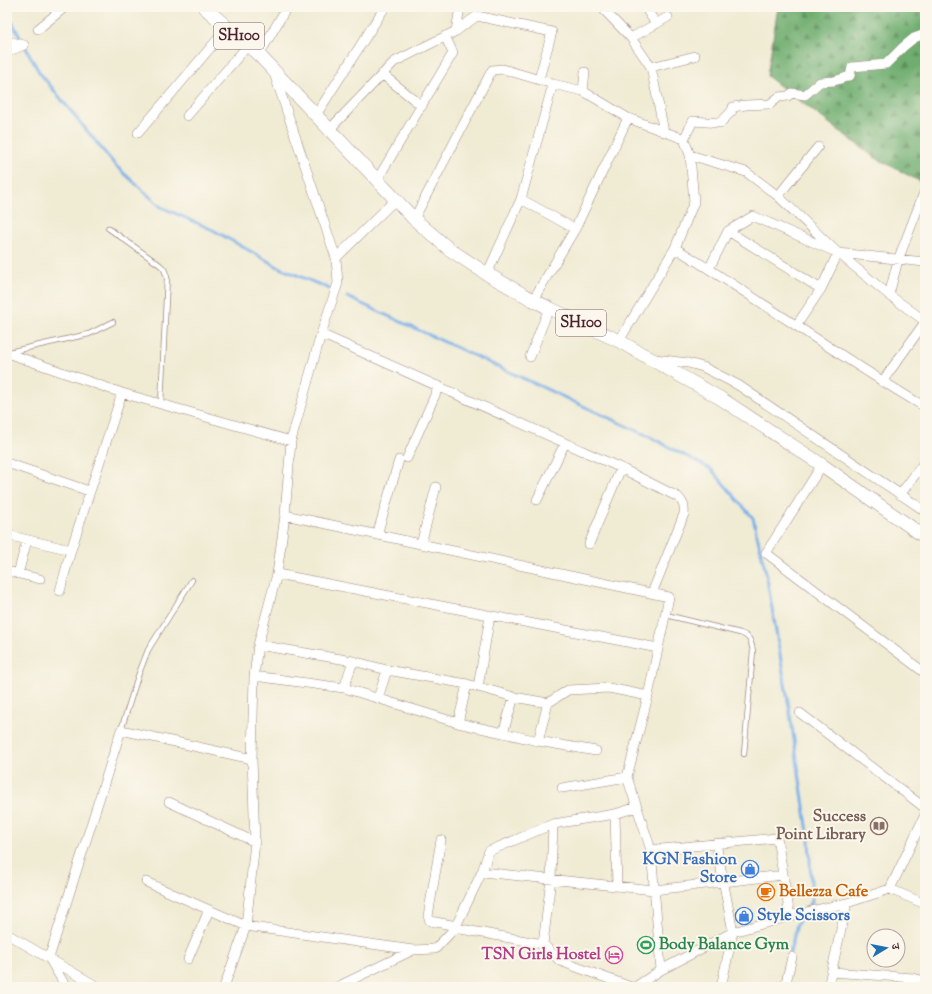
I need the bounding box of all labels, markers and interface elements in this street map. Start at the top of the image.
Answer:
road number: SH100 [214,23,264,49]
road number: SH100 [556,310,606,336]
place label: Success Point Library [776,806,866,847]
library icon: Success Point Library [869,816,889,836]
place label: KGN Fashion Store [643,849,738,890]
shop icon: KGN Fashion Store [740,859,760,879]
place label: Bellezza Cafe [779,881,869,904]
cafe icon: Bellezza Cafe [756,882,776,902]
place label: Style Scissors [757,905,850,928]
shop icon: Style Scissors [734,906,754,926]
north arrow [866,928,906,968]
place label: Body Balance Gym [659,934,790,957]
sports icon: Body Balance Gym [636,935,656,955]
text: उ [886,941,903,952]
place label: TSN Girls Hostel [482,944,602,967]
hotel icon: TSN Girls Hostel [604,945,624,965]

